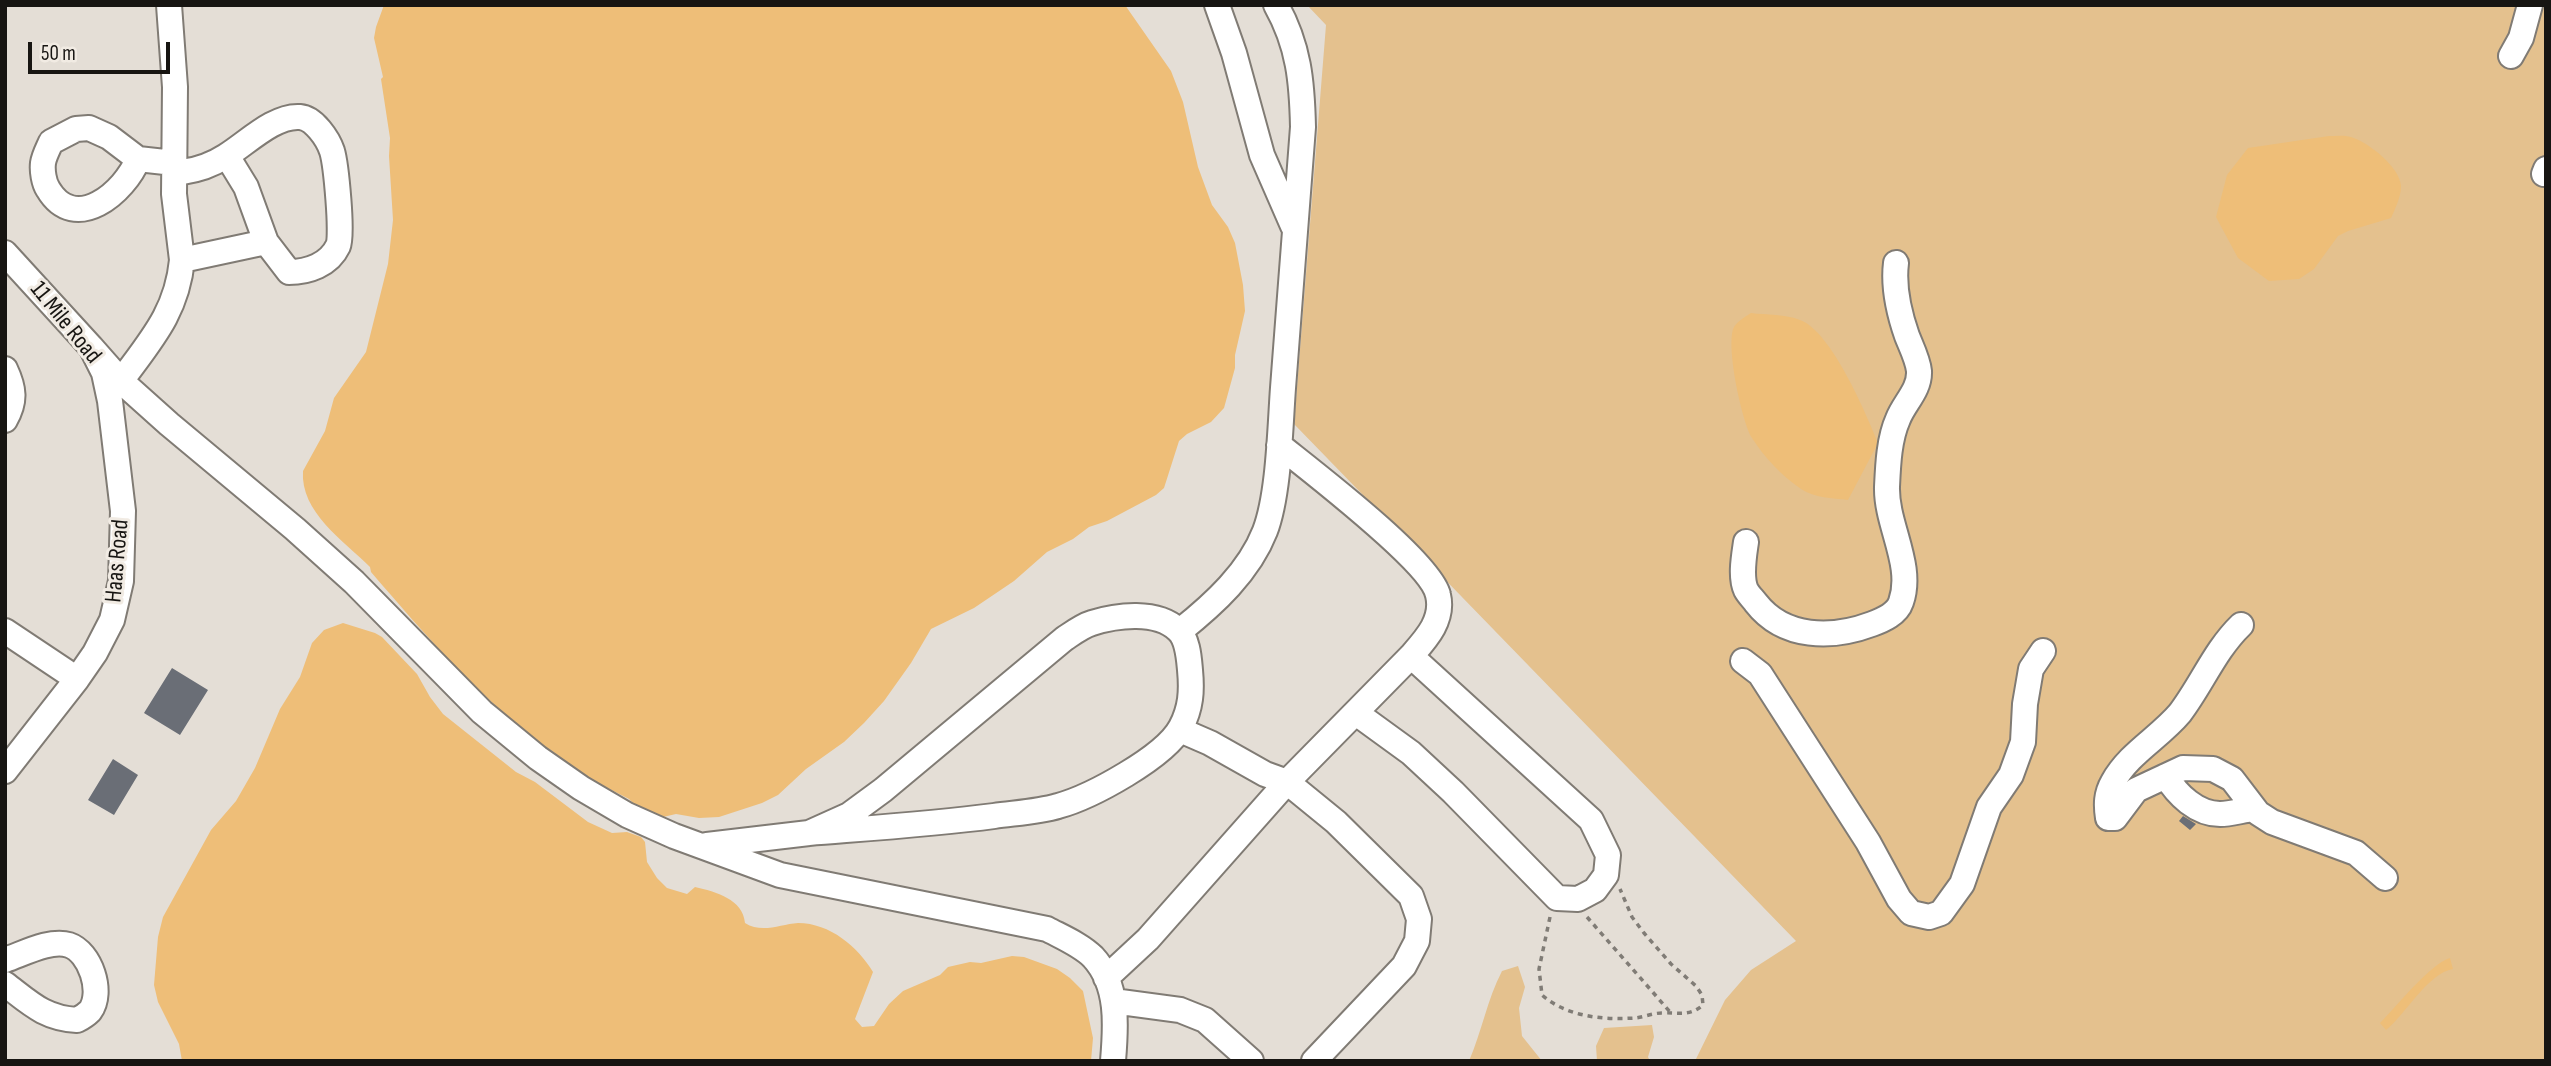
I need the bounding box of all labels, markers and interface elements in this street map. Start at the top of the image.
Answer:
scale bar [32,28,173,72]
text: 50 m [41,41,76,66]
street label: 11 Mile Road [23,276,107,370]
street label: Haas Road [100,518,136,604]

